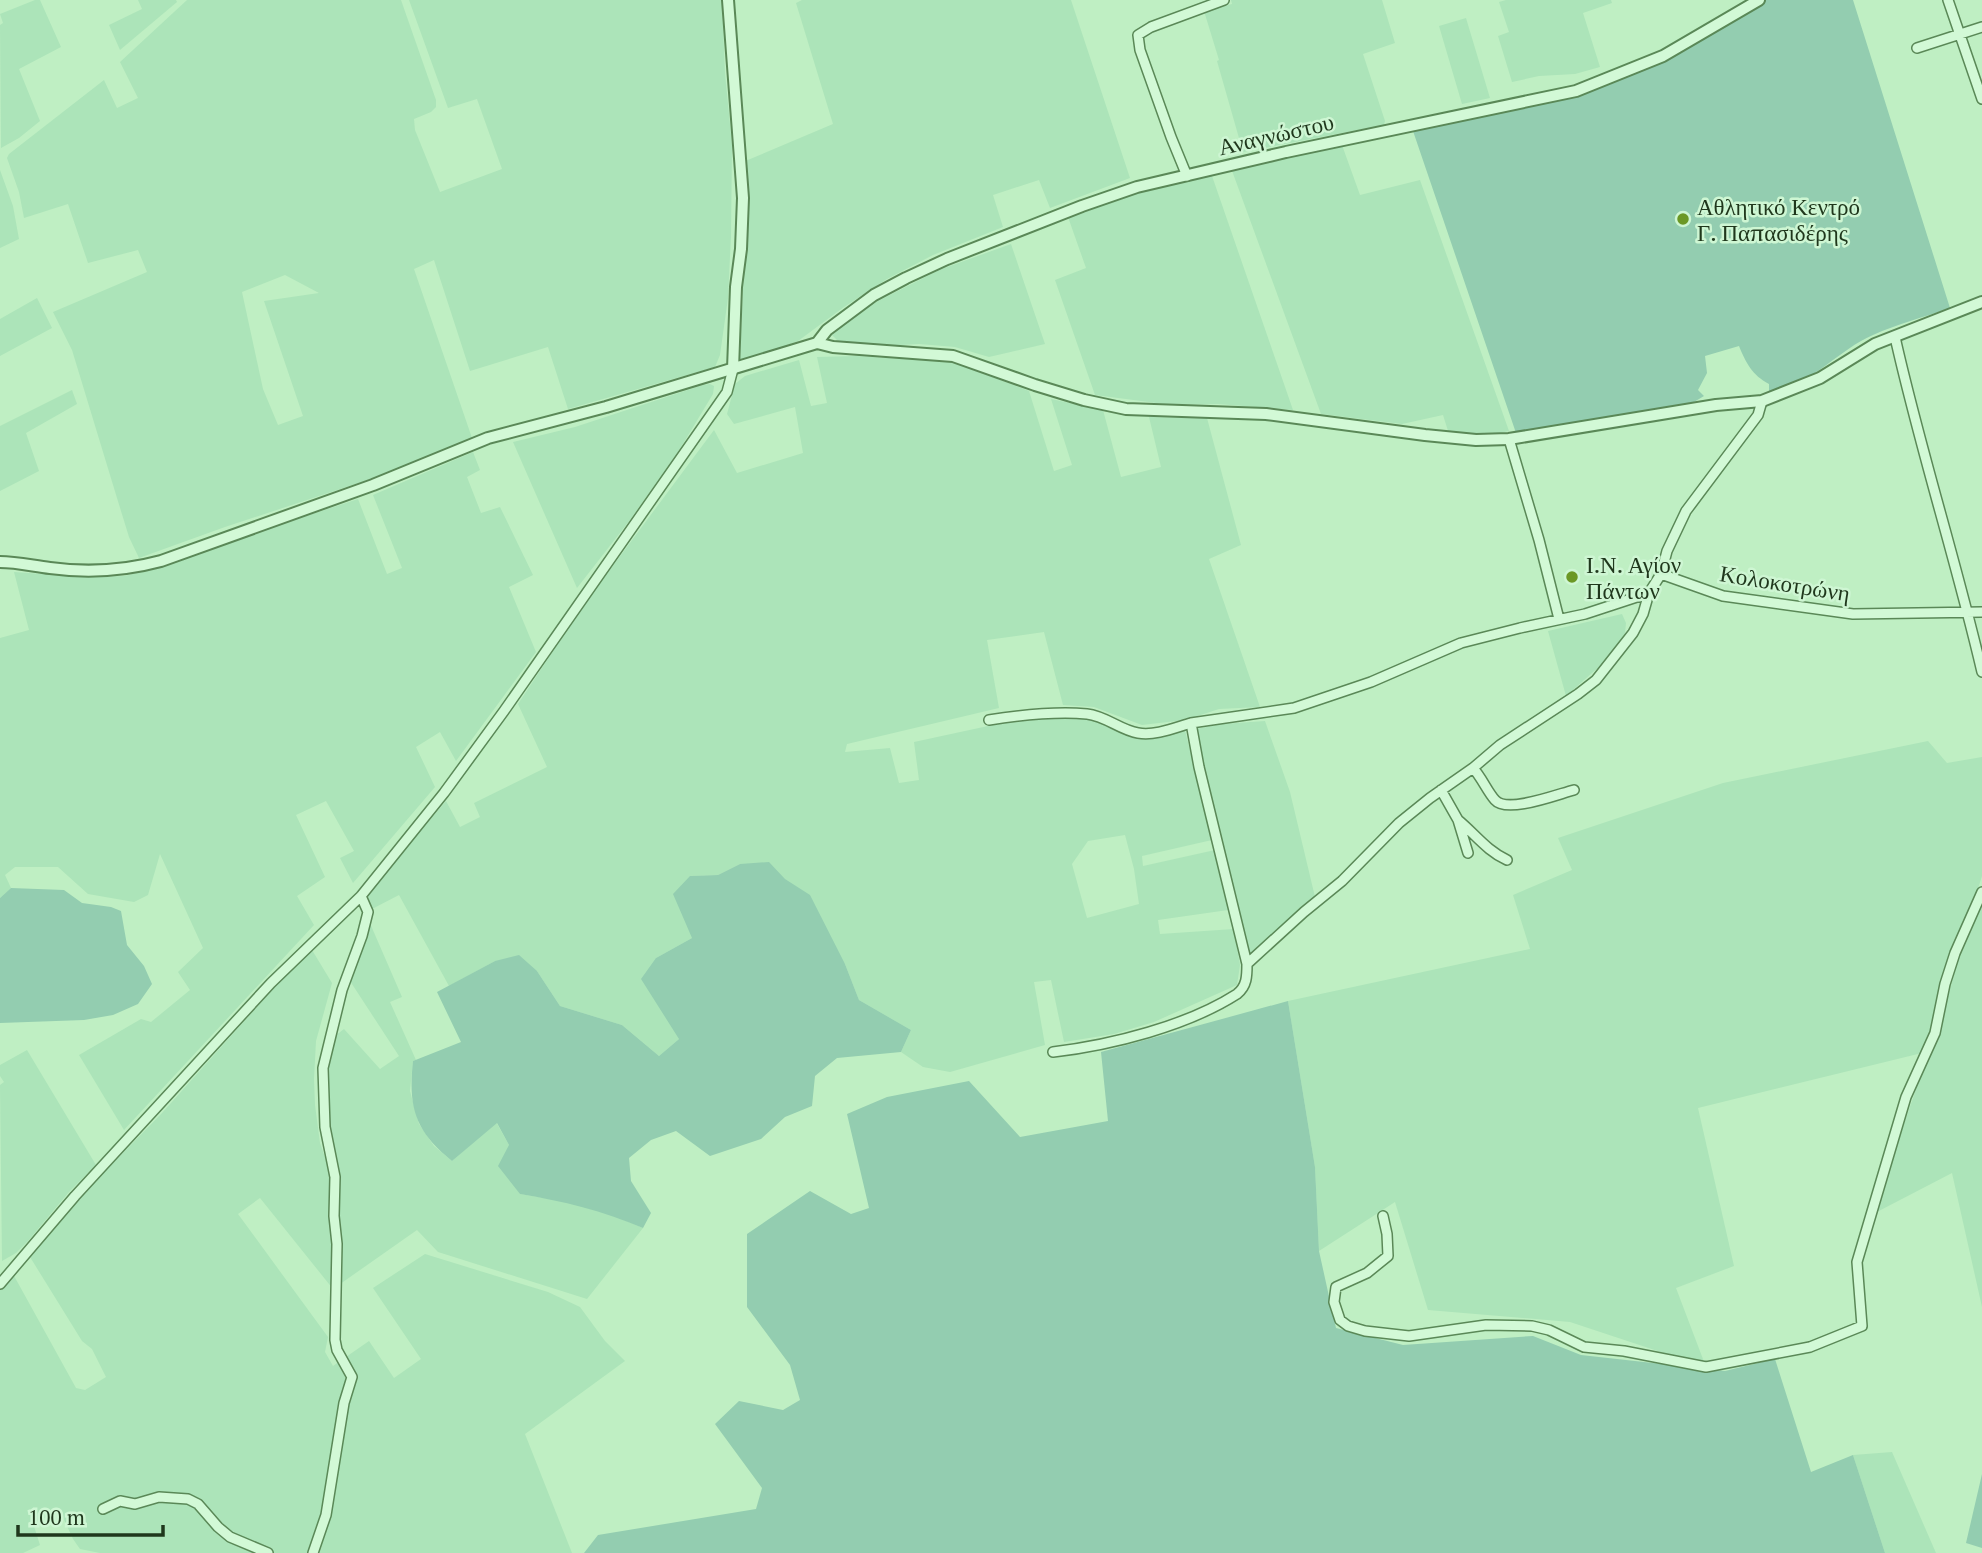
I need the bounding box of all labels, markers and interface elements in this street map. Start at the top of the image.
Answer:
street label: Αναγνώστου [1215,106,1337,162]
place label: Αθλητικό Κεντρό Γ. Παπασιδέρης [1697,191,1860,248]
marker: Αθλητικό Κεντρό Γ. Παπασιδέρης [1675,211,1691,227]
place label: Ι.Ν. Αγίον Πάντων [1586,549,1681,606]
street label: Κολοκοτρώνη [1718,557,1852,609]
marker: Ι.Ν. Αγίον Πάντων [1564,569,1580,585]
scale bar [18,1494,163,1538]
text: 100 m [28,1503,85,1531]

